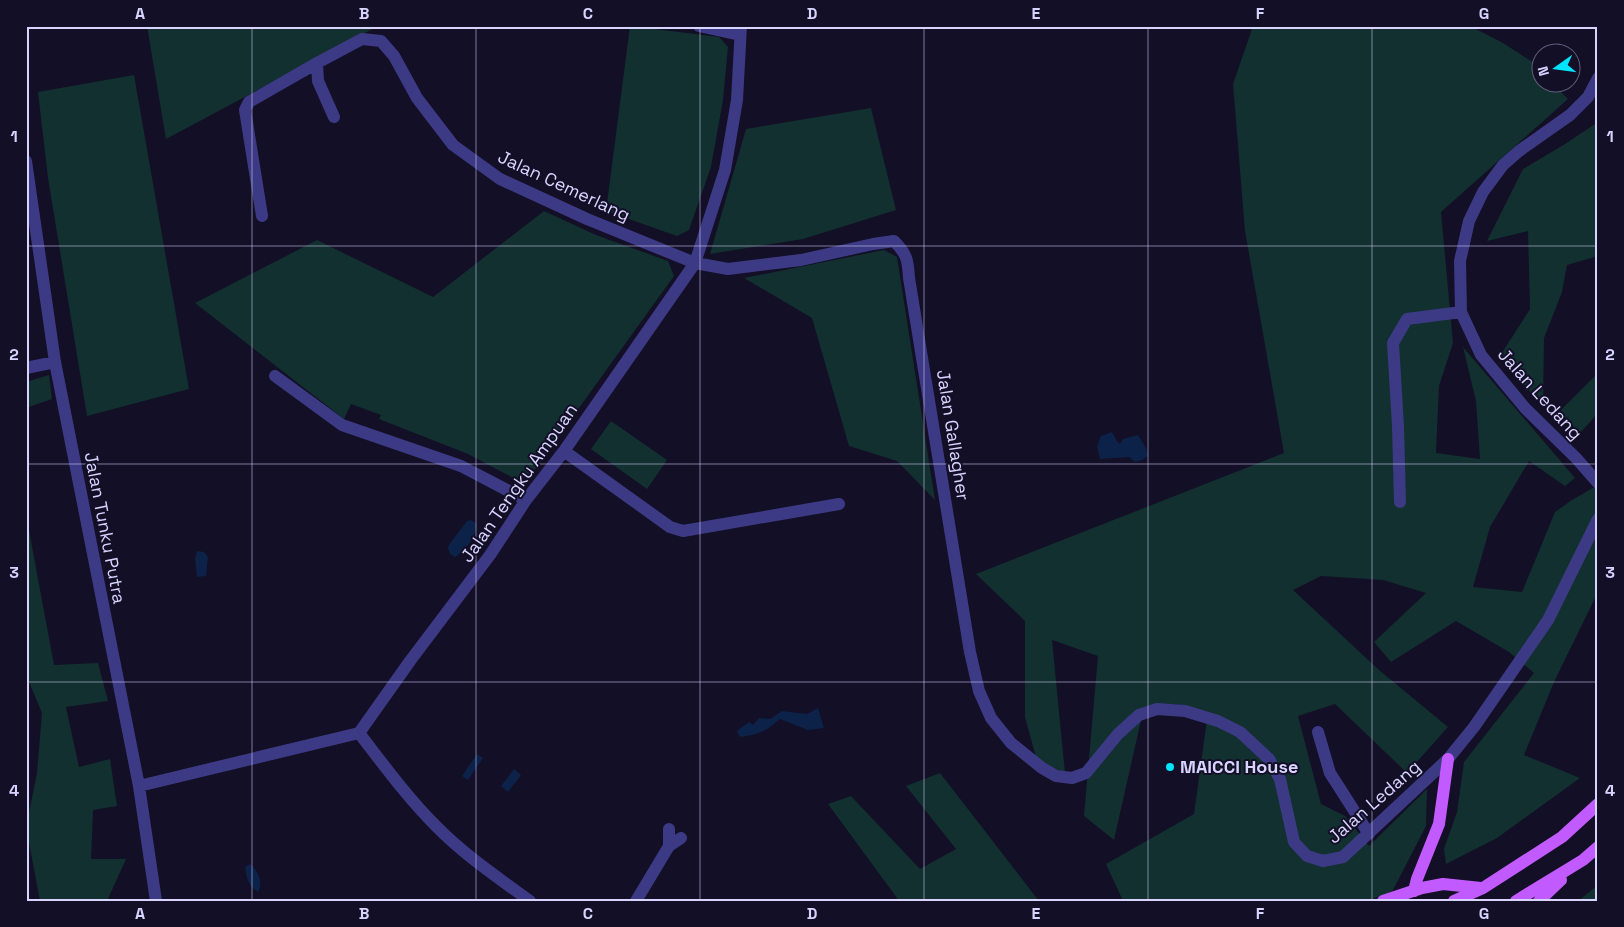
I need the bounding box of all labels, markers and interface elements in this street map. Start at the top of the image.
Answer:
text: A [135,3,145,24]
text: B [359,3,369,24]
text: C [583,3,593,24]
text: D [807,3,817,24]
text: E [1032,3,1041,24]
text: F [1256,3,1265,24]
text: G [1479,3,1489,24]
north arrow [1532,42,1582,92]
text: N [1534,64,1553,78]
text: 1 [10,126,18,147]
text: 1 [1606,126,1614,147]
street label: Jalan Cemerlang [494,145,634,226]
street label: Jalan Ledang [1493,343,1588,444]
text: 2 [9,344,19,365]
text: 2 [1605,344,1615,365]
street label: Jalan Gallagher [932,368,975,502]
street label: Jalan Tengku Ampuan [455,399,582,567]
street label: Jalan Tunku Putra [80,450,131,606]
text: 3 [9,562,19,583]
text: 3 [1605,562,1615,583]
place label: MAICCI House [1180,755,1298,778]
street label: Jalan Ledang [1322,755,1425,848]
marker: MAICCI House [1164,761,1176,773]
text: 4 [9,780,19,801]
text: 4 [1605,780,1615,801]
text: A [135,903,145,924]
text: B [359,903,369,924]
text: C [583,903,593,924]
text: D [807,903,817,924]
text: E [1032,903,1041,924]
text: F [1256,903,1265,924]
text: G [1479,903,1489,924]

